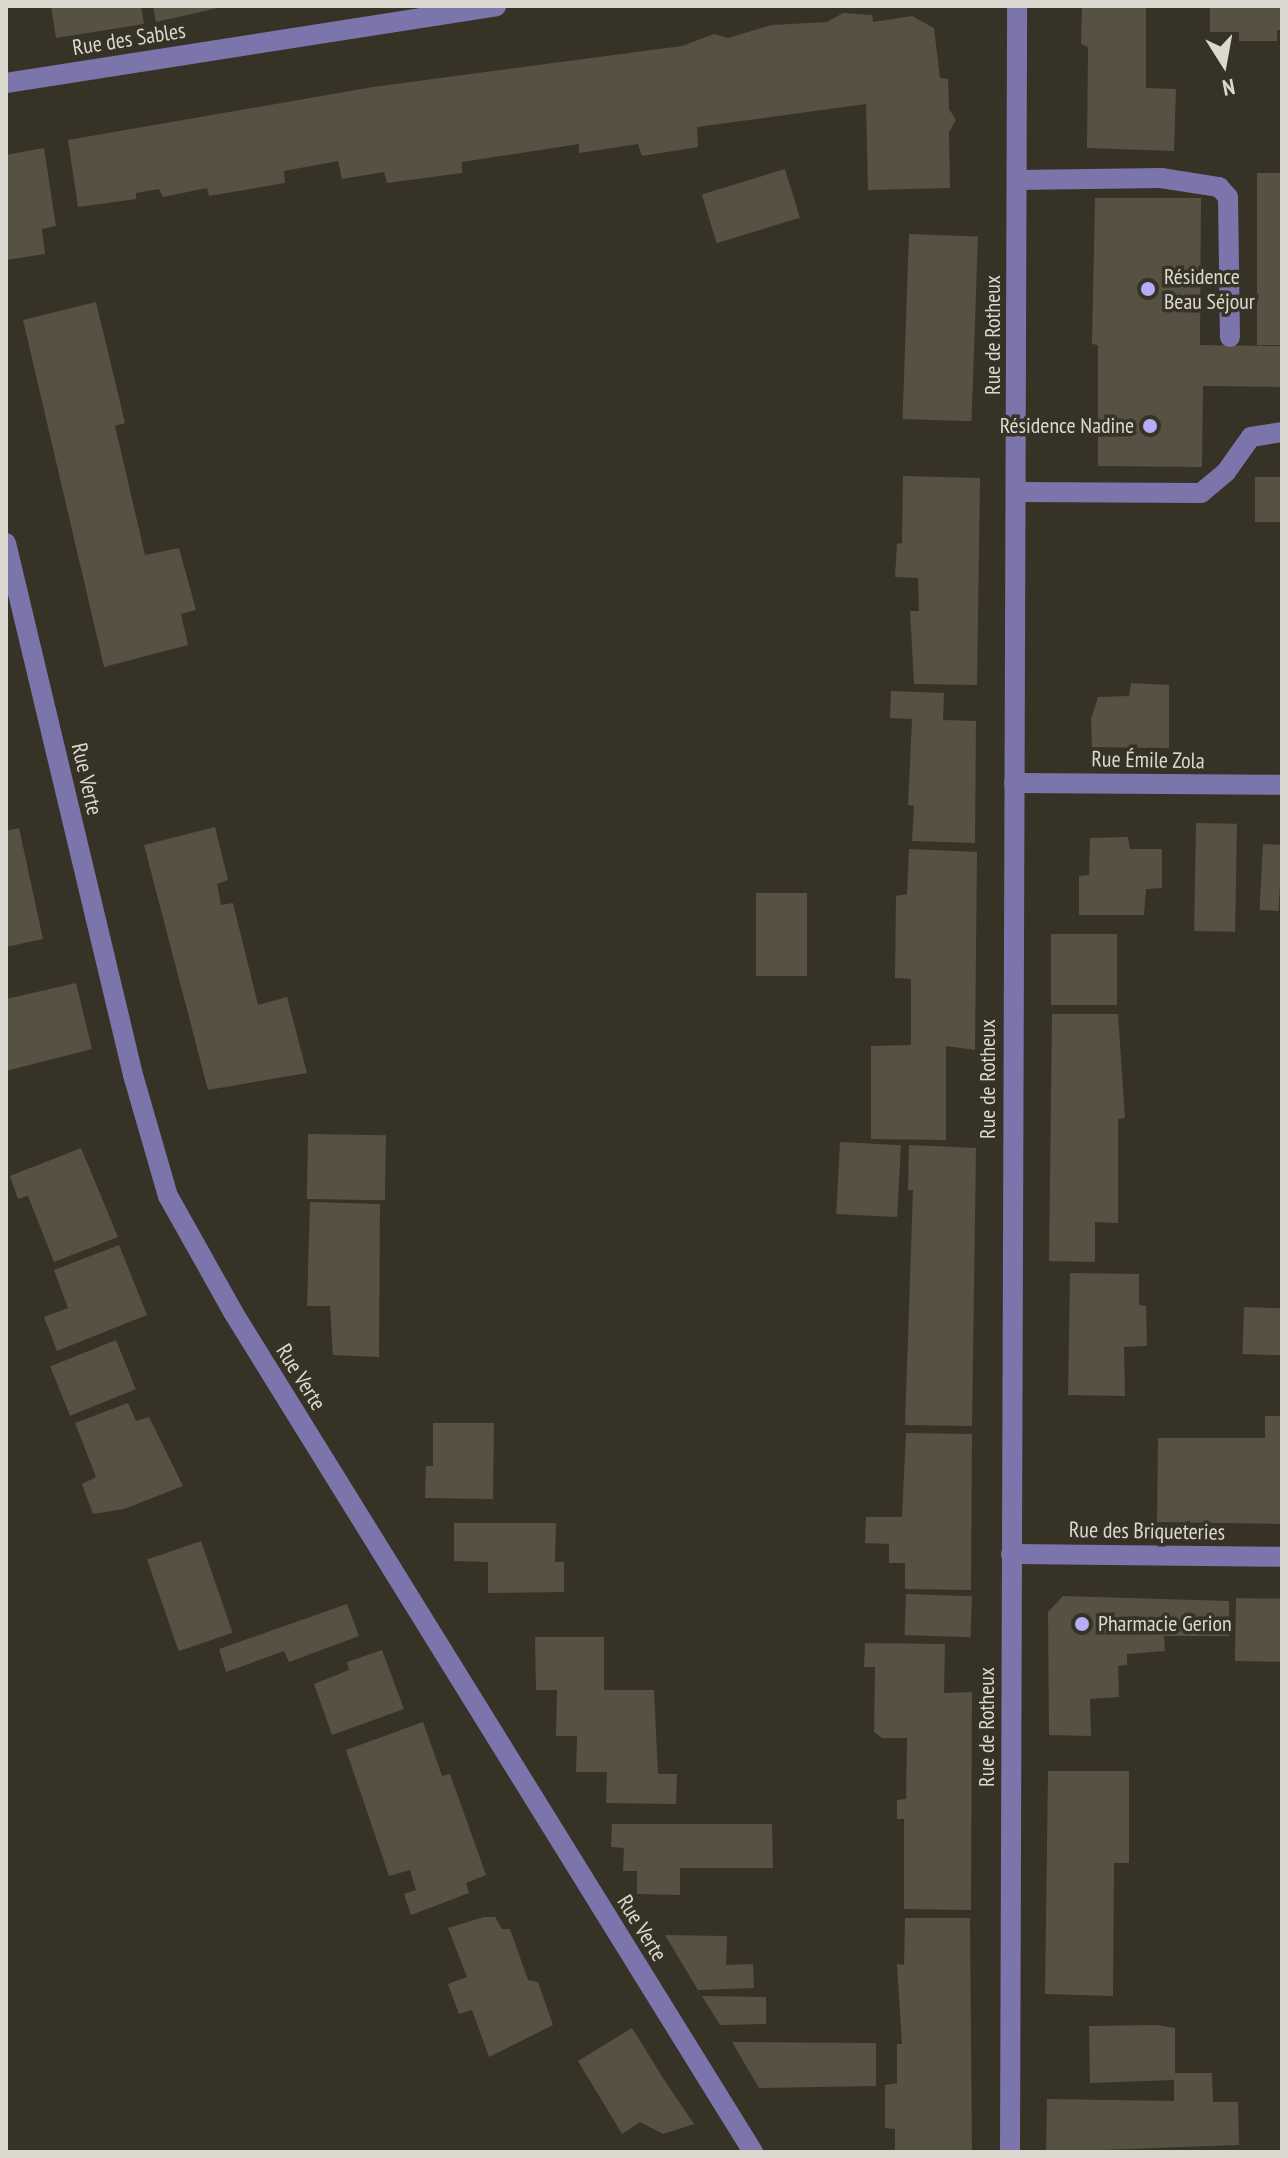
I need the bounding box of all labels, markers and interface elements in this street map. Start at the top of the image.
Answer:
street label: Rue des Sables [71,17,187,61]
north arrow [1184,24,1264,104]
text: N [1220,73,1237,102]
place label: Résidence Beau Séjour [1164,263,1255,314]
street label: Rue de Rotheux [980,275,1006,395]
marker: Résidence Beau Séjour [1139,280,1157,298]
place label: Résidence Nadine [1000,413,1134,439]
marker: Résidence Nadine [1141,417,1159,435]
street label: Rue Verte [66,740,108,818]
street label: Rue Émile Zola [1091,746,1205,774]
street label: Rue de Rotheux [975,1019,1001,1139]
street label: Rue Verte [270,1339,332,1415]
street label: Rue des Briqueteries [1069,1516,1225,1546]
place label: Pharmacie Gerion [1098,1611,1232,1637]
marker: Pharmacie Gerion [1073,1615,1091,1633]
street label: Rue de Rotheux [974,1667,1000,1787]
street label: Rue Verte [611,1890,673,1966]

